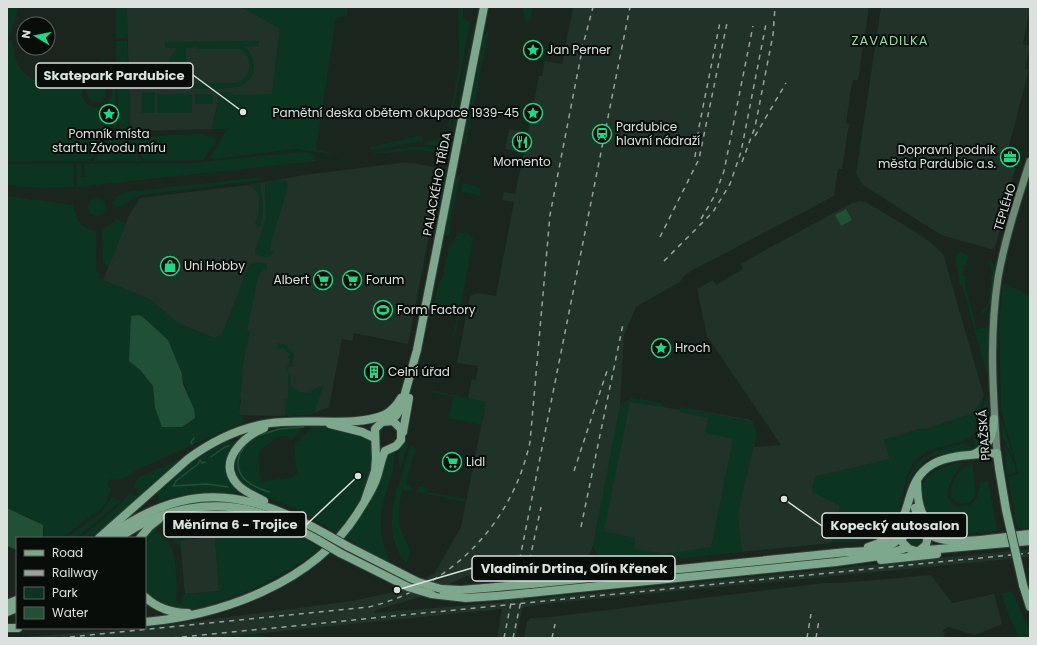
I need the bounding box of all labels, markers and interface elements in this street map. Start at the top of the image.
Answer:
north arrow [16,16,56,56]
text: N [18,29,35,40]
district label: ZAVADILKA [852,31,928,50]
place icon: Jan Perner [522,39,544,61]
place label: Jan Perner [547,41,611,58]
callout: Skatepark Pardubice [36,63,193,88]
text: Skatepark Pardubice [44,66,184,85]
place icon: Pamětní deska obětem okupace 1939-45 [522,102,544,124]
place icon: Pomník místa startu Závodu míru [98,103,120,125]
place label: Pamětní deska obětem okupace 1939-45 [273,104,519,121]
place label: Pardubice hlavní nádraží [616,118,700,149]
station icon: Pardubice hlavní nádraží [591,123,613,145]
place label: Pomník místa startu Závodu míru [52,125,166,156]
street label: PALACKÉHO TŘÍDA [418,131,455,237]
restaurant icon: Momento [511,131,533,153]
place label: Dopravní podnik města Pardubic a.s. [878,141,997,172]
office icon: Dopravní podnik města Pardubic a.s. [999,146,1021,168]
place label: Momento [493,153,551,170]
street label: TEPLÉHO [989,181,1020,233]
shop icon: Uni Hobby [159,255,181,277]
place label: Uni Hobby [184,257,245,274]
supermarket icon: Albert [312,269,334,291]
supermarket icon: Forum [341,269,363,291]
place label: Albert [274,271,309,288]
place label: Forum [366,271,404,288]
sports icon: Form Factory [372,299,394,321]
place label: Form Factory [397,301,476,318]
place icon: Hroch [650,337,672,359]
place label: Hroch [675,339,710,356]
building icon: Celní úřad [363,361,385,383]
place label: Celní úřad [388,363,450,380]
street label: PRAŽSKÁ [973,409,994,461]
supermarket icon: Lidl [441,451,463,473]
place label: Lidl [466,453,485,470]
callout: Měnírna 6 - Trojice [164,512,306,537]
callout: Kopecký autosalon [822,513,967,538]
text: Měnírna 6 - Trojice [172,515,298,534]
text: Kopecký autosalon [830,516,960,535]
legend [16,537,146,629]
text: Road [52,544,83,561]
callout: Vladimír Drtina, Olín Křenek [472,556,675,581]
text: Vladimír Drtina, Olín Křenek [481,559,667,578]
text: Railway [52,564,98,581]
text: Park [52,584,79,601]
text: Water [52,604,89,621]

